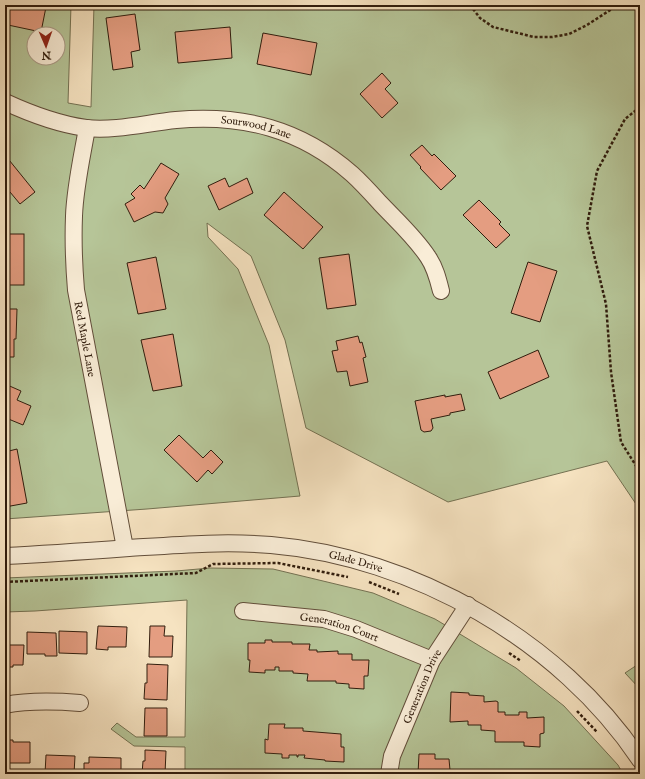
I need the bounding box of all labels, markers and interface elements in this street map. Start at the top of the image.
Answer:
north arrow [26,26,66,66]
text: N [41,48,52,62]
street label: Sourwood Lane [220,113,293,143]
street label: Red Maple Lane [70,300,98,378]
street label: Glade Drive [327,548,385,576]
street label: Generation Court [299,611,381,646]
street label: Generation Drive [400,647,445,726]

